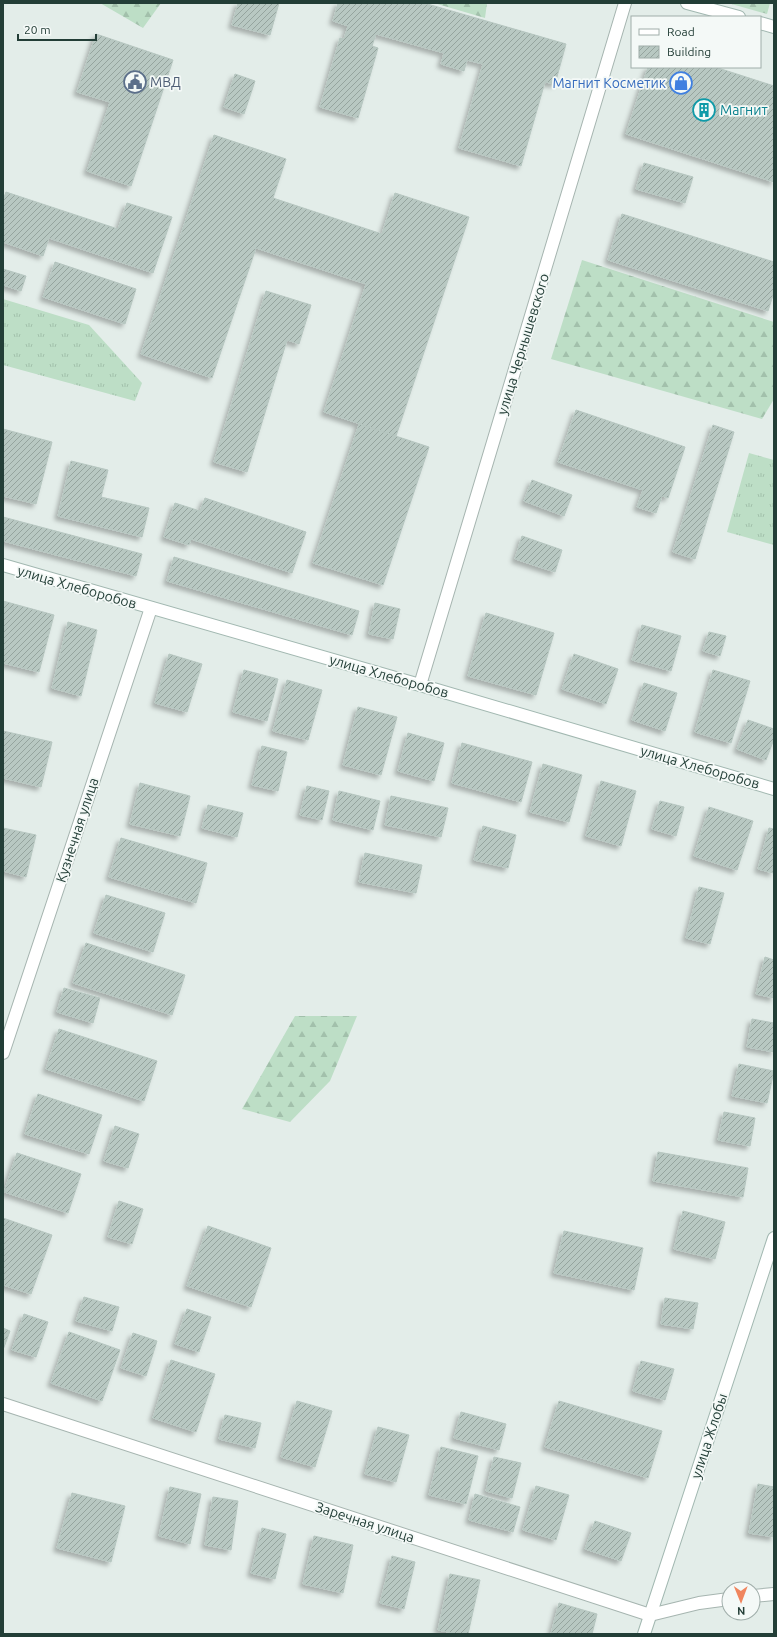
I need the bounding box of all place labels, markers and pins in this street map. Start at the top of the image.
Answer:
public building icon: МВД [122,69,148,95]
shop icon: Магнит Косметик [668,70,694,96]
place label: МВД [150,74,181,90]
place label: Магнит Косметик [552,75,666,91]
building icon: Магнит [691,97,717,123]
place label: Магнит [720,102,768,118]

